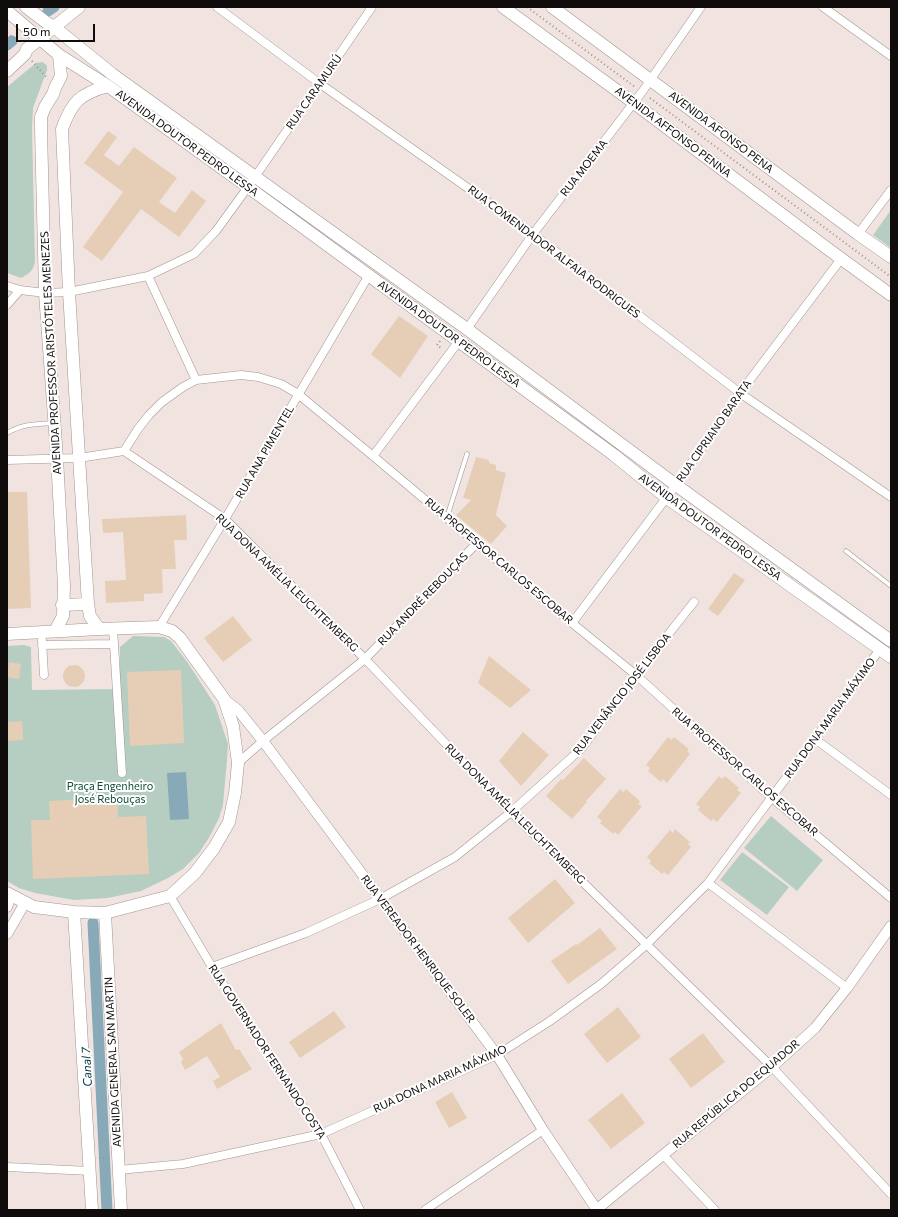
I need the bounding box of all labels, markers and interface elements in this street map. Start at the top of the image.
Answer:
scale bar [18,16,97,42]
text: 50 m [23,24,51,38]
street label: RUA CARAMURÚ [283,52,345,132]
street label: AVENIDA AFFONSO PENNA [612,84,734,180]
street label: AVENIDA DOUTOR PEDRO LESSA [113,87,261,199]
street label: AVENIDA AFONSO PENA [666,88,776,176]
street label: RUA MOEMA [558,137,610,199]
street label: RUA COMENDADOR ALFAIA RODRIGUES [465,183,643,321]
street label: AVENIDA PROFESSOR ARISTÓTELES MENEZES [38,231,64,475]
street label: AVENIDA DOUTOR PEDRO LESSA [375,278,523,390]
street label: RUA CIPRIANO BARATA [674,377,754,485]
street label: RUA ANA PIMENTEL [233,403,297,501]
street label: AVENIDA DOUTOR PEDRO LESSA [636,471,784,583]
street label: RUA PROFESSOR CARLOS ESCOBAR [422,495,576,627]
street label: RUA DONA AMÉLIA LEUCHTEMBERG [213,511,361,655]
street label: RUA ANDRÉ REBOUÇAS [375,550,471,648]
street label: RUA VENÂNCIO JOSÉ LISBOA [570,630,674,758]
street label: RUA DONA MARIA MÁXIMO [782,655,878,781]
street label: RUA PROFESSOR CARLOS ESCOBAR [669,705,821,839]
street label: RUA DONA AMÉLIA LEUCHTEMBERG [442,741,588,887]
park label: Praça Engenheiro José Rebouças [67,779,153,805]
street label: RUA VEREADOR HENRIQUE SOLER [358,873,478,1025]
street label: RUA GOVERNADOR FERNANDO COSTA [206,962,328,1142]
street label: AVENIDA GENERAL SAN MARTIN [102,976,124,1148]
street label: RUA REPÚBLICA DO EQUADOR [670,1037,802,1151]
street label: RUA DONA MARIA MÁXIMO [371,1042,509,1116]
water label: Canal 7 [79,1047,95,1087]

